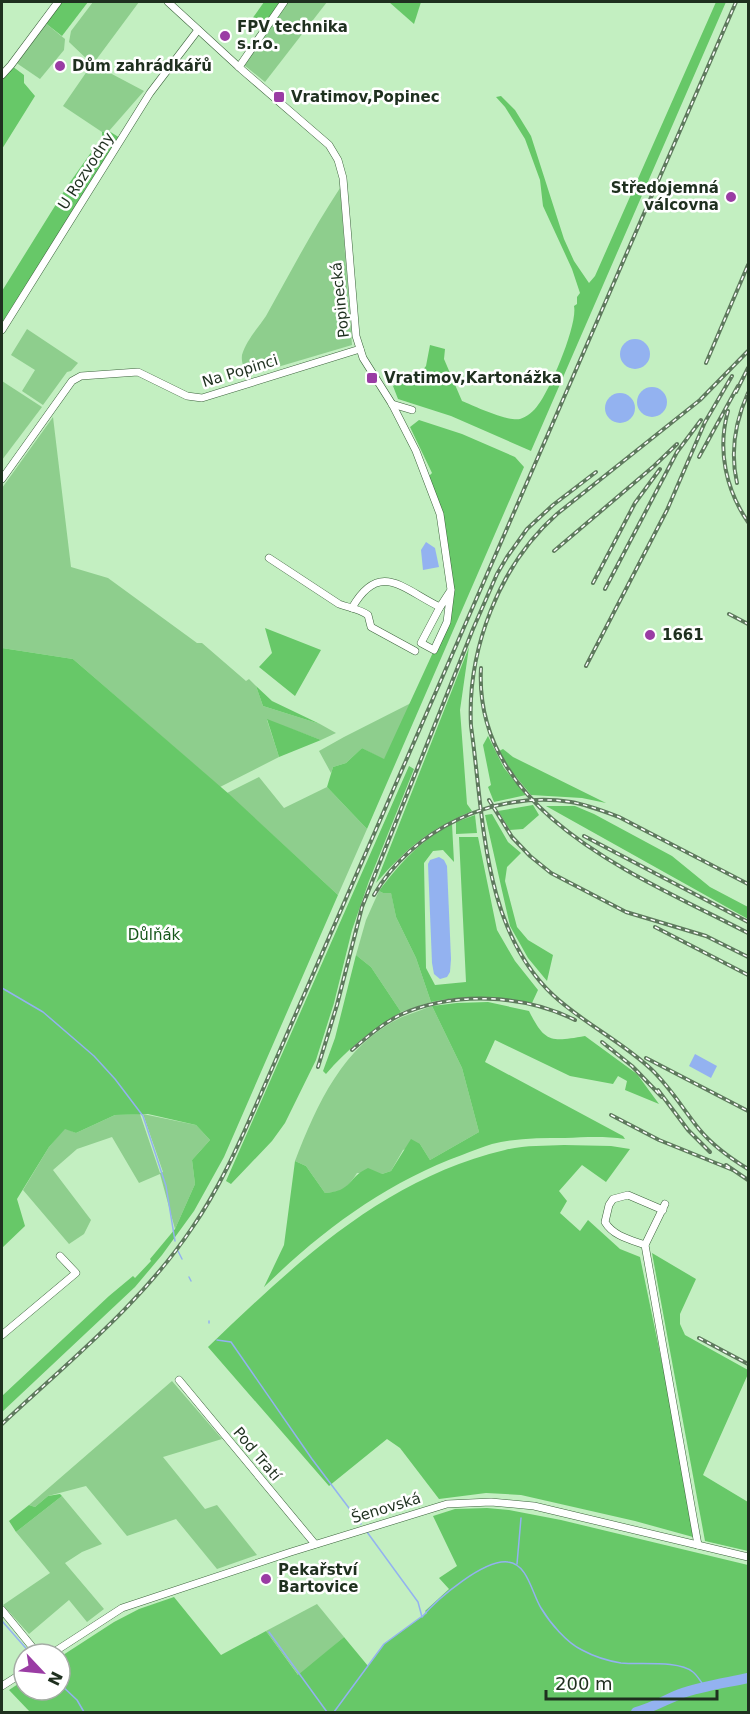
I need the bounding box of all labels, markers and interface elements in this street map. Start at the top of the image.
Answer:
place label: FPV technika s.r.o. [237,18,348,53]
marker: FPV technika s.r.o. [218,29,232,43]
place label: Dům zahrádkářů [72,57,212,75]
marker: Dům zahrádkářů [53,59,67,73]
place label: Vratimov,Popinec [291,88,440,106]
marker: Vratimov,Popinec [272,90,286,104]
street label: U Rozvodny [54,129,118,213]
place label: Středojemná válcovna [611,179,719,214]
marker: Středojemná válcovna [724,190,738,204]
street label: Popinecká [327,261,353,339]
street label: Na Popinci [200,351,280,391]
place label: Vratimov,Kartonážka [384,369,562,387]
marker: Vratimov,Kartonážka [365,371,379,385]
place label: 1661 [662,626,704,644]
marker: 1661 [643,628,657,642]
park label: Důlňák [128,926,181,944]
street label: Pod Tratí [229,1424,285,1485]
street label: Šenovská [349,1488,423,1527]
place label: Pekařství Bartovice [278,1561,359,1596]
marker: Pekařství Bartovice [259,1572,273,1586]
north arrow [12,1642,72,1702]
scale bar [546,1663,717,1701]
text: N [44,1668,67,1689]
text: 200 m [555,1673,613,1694]

